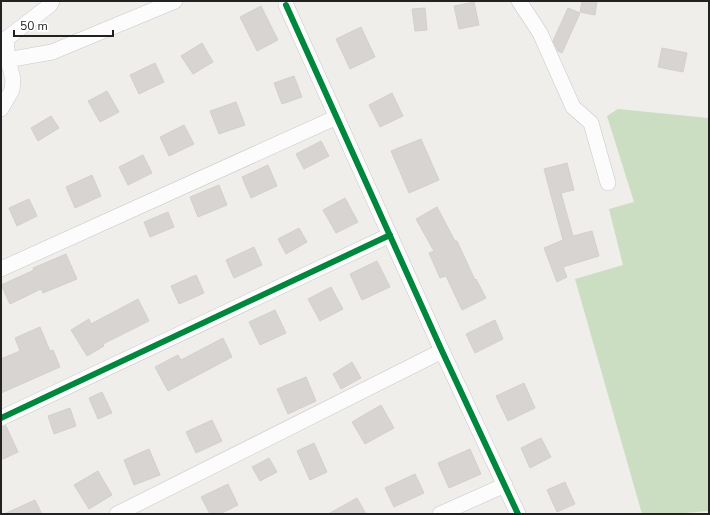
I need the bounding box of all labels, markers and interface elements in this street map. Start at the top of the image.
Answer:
scale bar [14,12,113,38]
text: 50 m [20,18,48,34]

